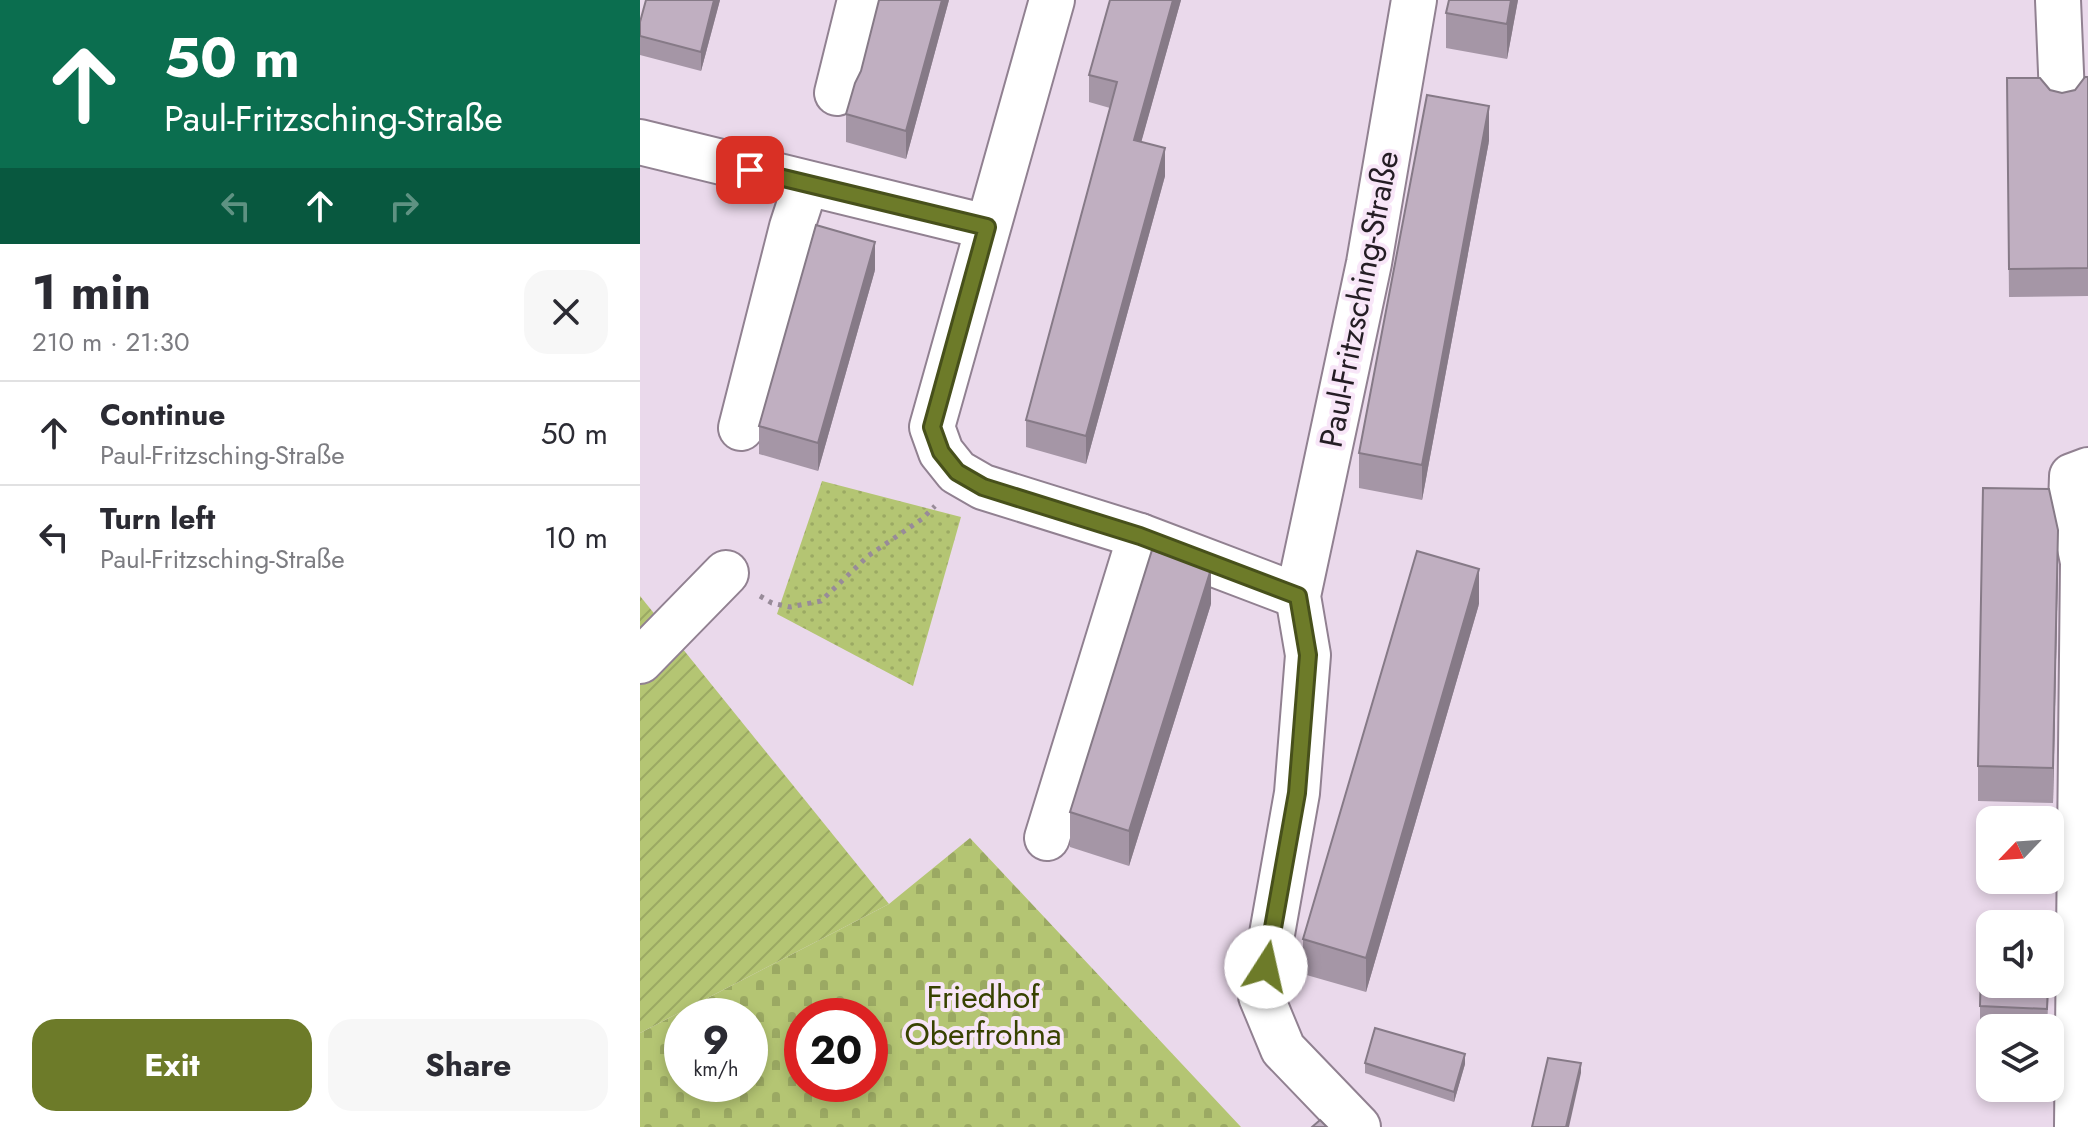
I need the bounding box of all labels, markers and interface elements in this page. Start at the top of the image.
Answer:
text: 50 m [164,17,300,98]
icon: ahead [32,32,136,136]
text: Paul-Fritzsching-Straße [164,92,503,144]
pin [716,136,784,204]
street label: Paul-Fritzsching-Straße [1308,147,1410,451]
icon: arrive [728,148,772,192]
icon: left [214,184,258,228]
icon: ahead [298,184,342,228]
icon: right [382,184,426,228]
text: 1 min [32,258,151,327]
button: close [524,270,608,354]
text: 210 m · 21:30 [32,323,190,361]
text: Continue [100,393,226,436]
icon: ahead [32,411,76,455]
text: 50 m [541,412,608,455]
text: Paul-Fritzsching-Straße [100,436,345,474]
text: Turn left [100,497,215,540]
icon: left [32,515,76,559]
text: 10 m [544,516,608,559]
text: Paul-Fritzsching-Straße [100,540,345,578]
north arrow [1976,806,2064,894]
map controls [1976,806,2064,1102]
button: sound [1976,910,2064,998]
position arrow [1224,925,1308,1009]
park label: Friedhof Oberfrohna [904,974,1062,1057]
speed limit sign: 20 [784,998,888,1102]
text: 9 [703,1011,729,1069]
button: layers [1976,1014,2064,1102]
button: Exit [32,1019,312,1111]
button: Share [328,1019,608,1111]
text: km/h [693,1055,739,1084]

